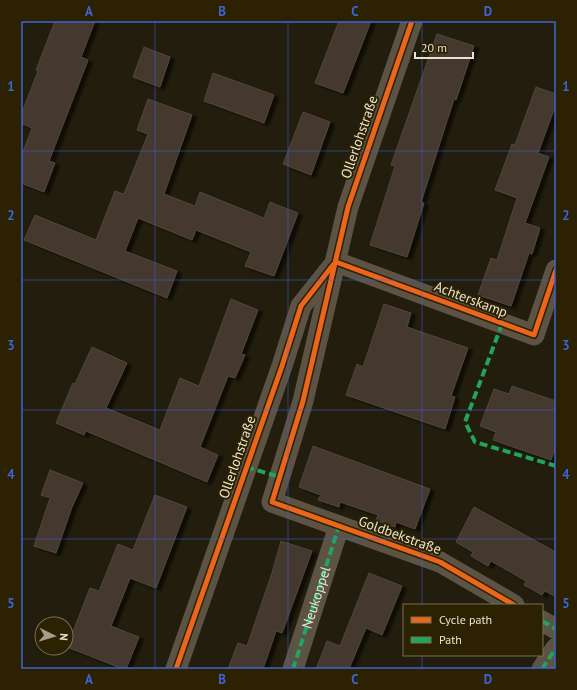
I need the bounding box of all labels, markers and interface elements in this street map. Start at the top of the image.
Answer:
text: A [85,3,93,20]
text: B [218,3,226,20]
text: C [351,3,359,20]
text: D [484,3,492,20]
scale bar [415,34,473,60]
text: 20 m [421,40,447,55]
text: 1 [7,78,15,95]
text: 1 [562,78,570,95]
street label: Ollerlohstraße [336,93,382,181]
text: 2 [7,207,15,224]
text: 2 [562,207,570,224]
street label: Achterskamp [432,277,510,321]
text: 3 [7,337,15,354]
text: 3 [562,337,570,354]
street label: Ollerlohstraße [214,413,260,501]
text: 4 [7,466,15,483]
text: 4 [562,466,570,483]
street label: Goldbekstraße [356,512,444,558]
street label: Neukoppel [298,564,334,631]
text: 5 [7,595,15,612]
text: 5 [562,595,570,612]
legend [403,604,543,656]
text: Cycle path [439,612,492,627]
north arrow [34,616,74,656]
text: Path [439,632,462,647]
text: N [57,633,71,641]
text: A [85,671,93,688]
text: B [218,671,226,688]
text: C [351,671,359,688]
text: D [484,671,492,688]

